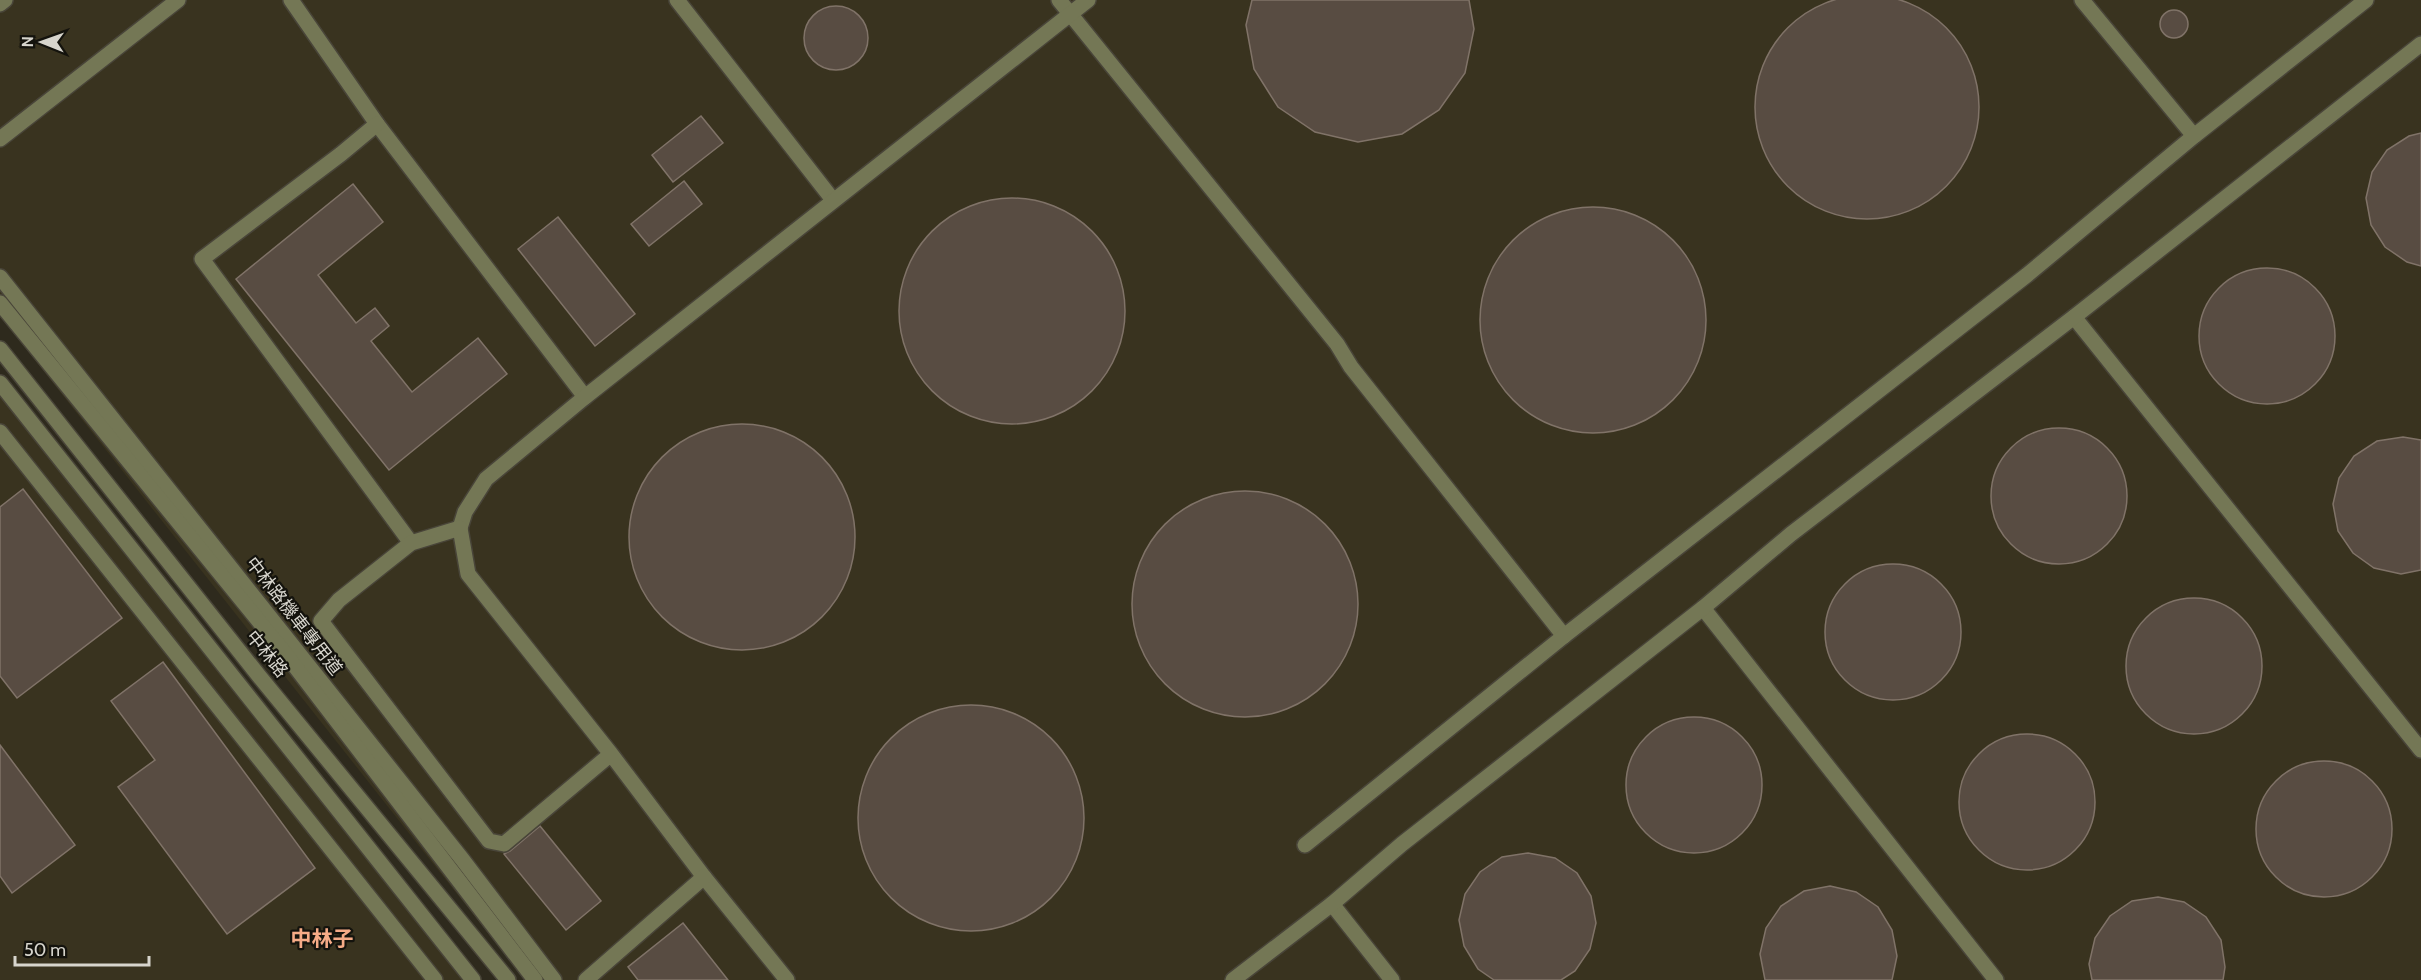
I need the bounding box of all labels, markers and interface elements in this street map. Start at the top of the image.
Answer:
north arrow [12,12,72,72]
text: N [18,36,37,48]
street label: 中林路機車專用道 [241,553,347,679]
street label: 中林路 [242,626,292,682]
district label: 中林子 [291,926,354,951]
scale bar [15,929,148,967]
text: 50 m [24,939,66,961]

